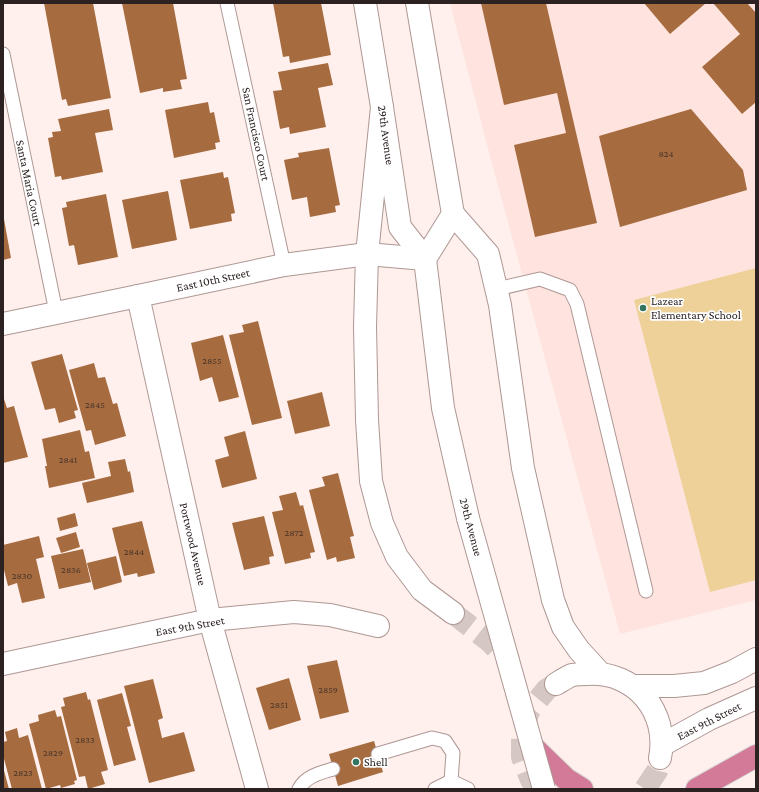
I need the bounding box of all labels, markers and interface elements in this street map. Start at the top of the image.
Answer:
street label: San Francisco Court [239,86,273,183]
street label: 29th Avenue [375,104,397,166]
street label: Santa Maria Court [13,139,45,228]
house number: 824 [658,148,674,159]
street label: East 10th Street [175,265,252,295]
place label: Lazear Elementary School [651,294,741,322]
marker: Lazear Elementary School [638,303,648,313]
house number: 2855 [202,355,222,366]
house number: 2845 [85,399,105,410]
house number: 2841 [59,454,77,465]
street label: 29th Avenue [456,496,486,558]
street label: Portwood Avenue [177,501,209,587]
house number: 2872 [284,527,304,538]
house number: 2844 [124,546,144,557]
house number: 2836 [61,564,81,575]
house number: 2830 [12,570,33,581]
street label: East 9th Street [154,613,227,639]
house number: 2859 [318,684,338,695]
street label: East 9th Street [675,698,744,743]
house number: 2851 [270,699,288,710]
house number: 2833 [75,734,95,745]
house number: 2829 [43,747,63,758]
place label: Shell [364,755,388,769]
marker: Shell [351,757,361,767]
house number: 2823 [13,767,33,778]

